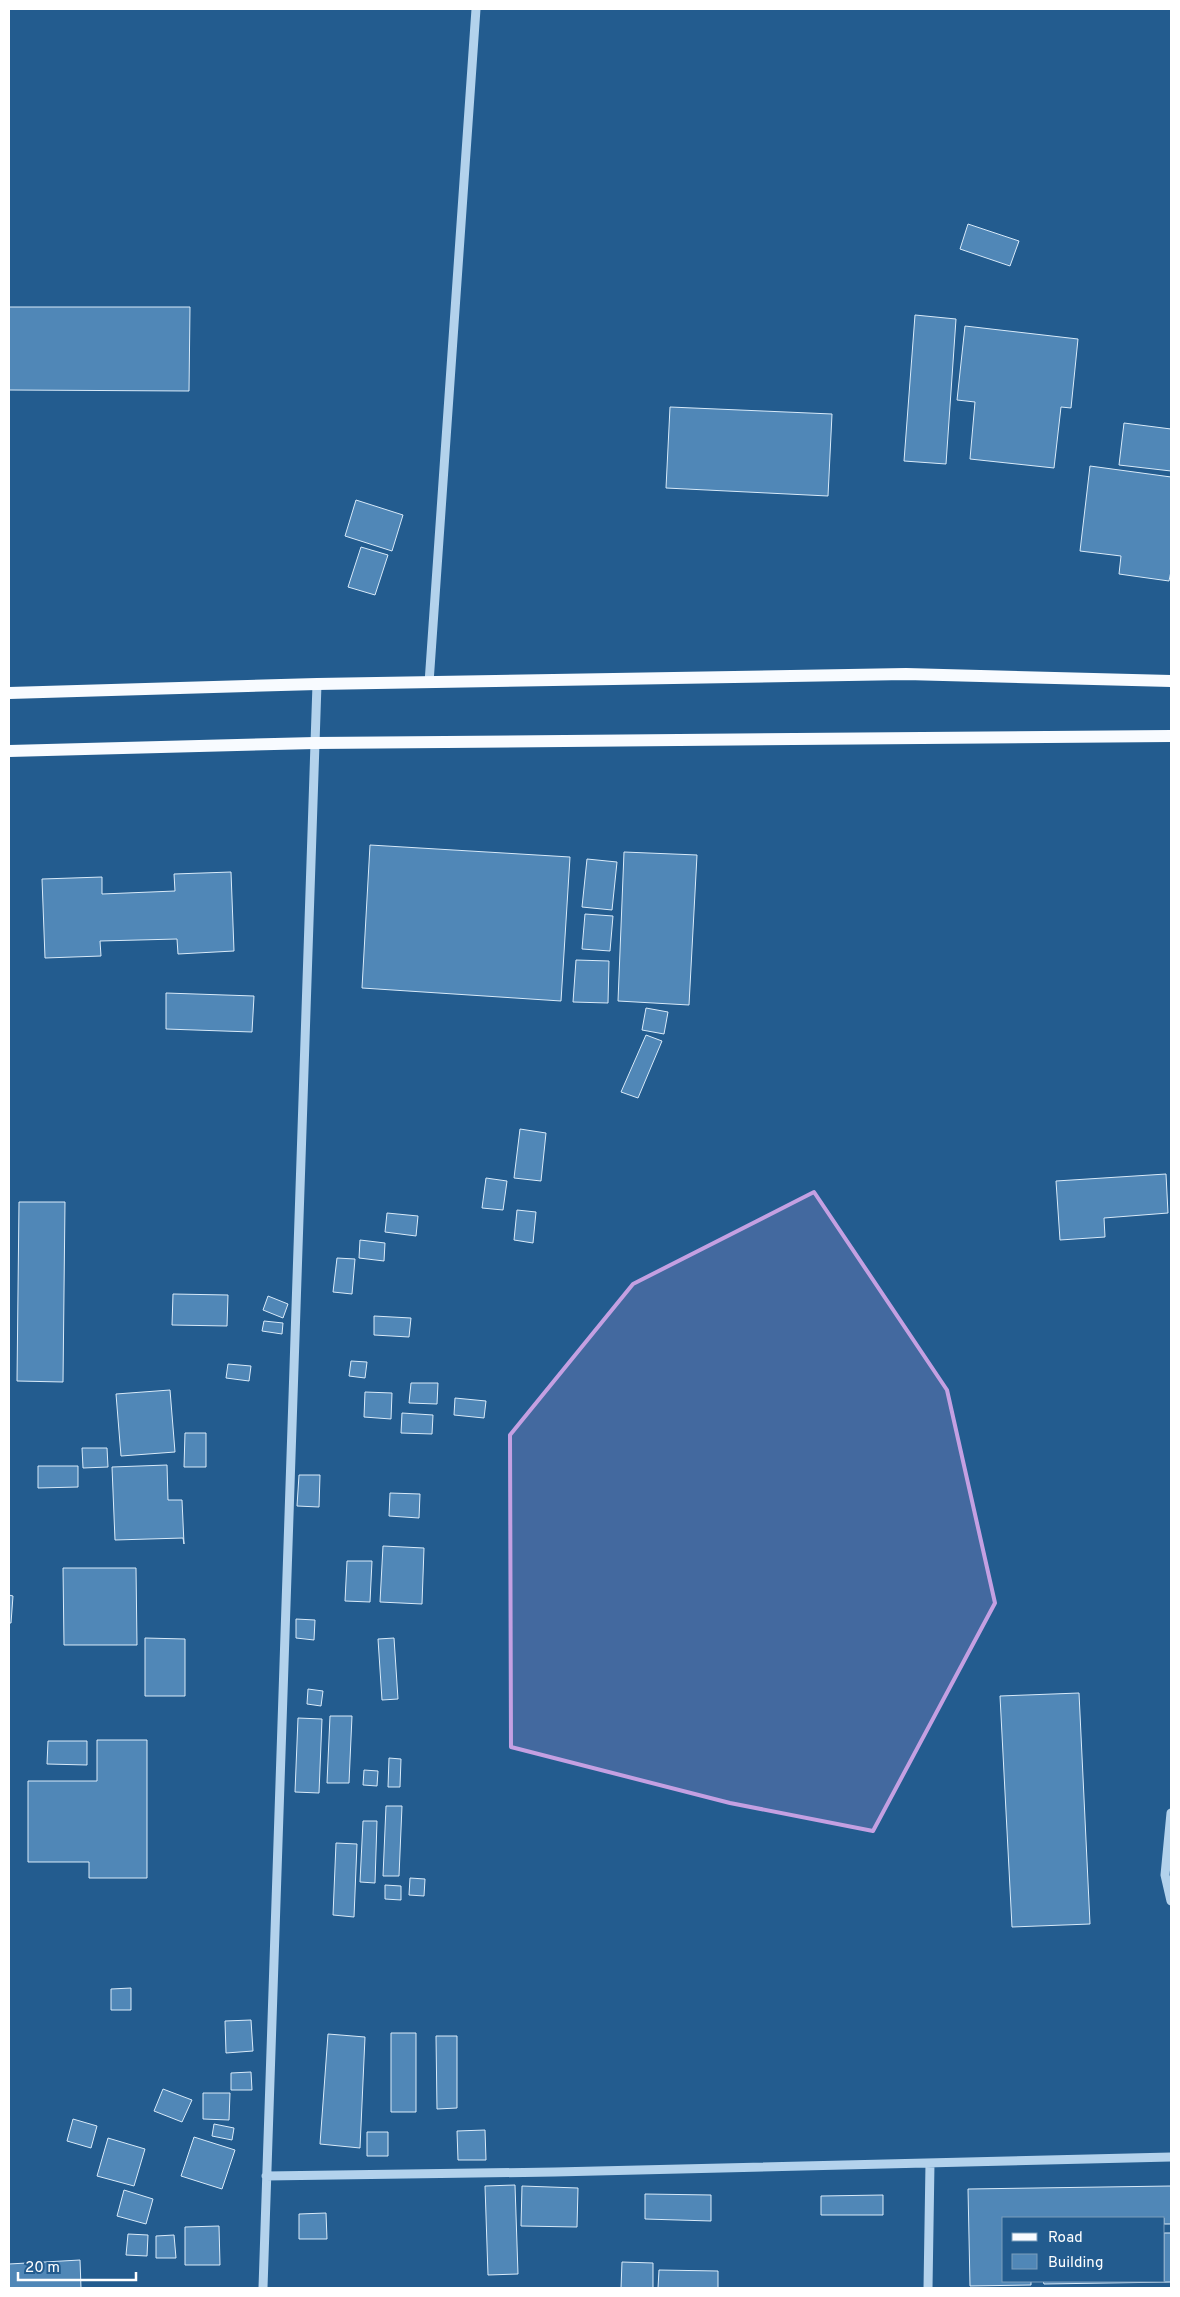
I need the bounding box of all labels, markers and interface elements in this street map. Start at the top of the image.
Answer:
legend [1002,2217,1165,2282]
text: Road [1048,2229,1083,2248]
scale bar [18,2250,135,2282]
text: Building [1048,2254,1103,2273]
text: 20 m [25,2259,60,2278]

